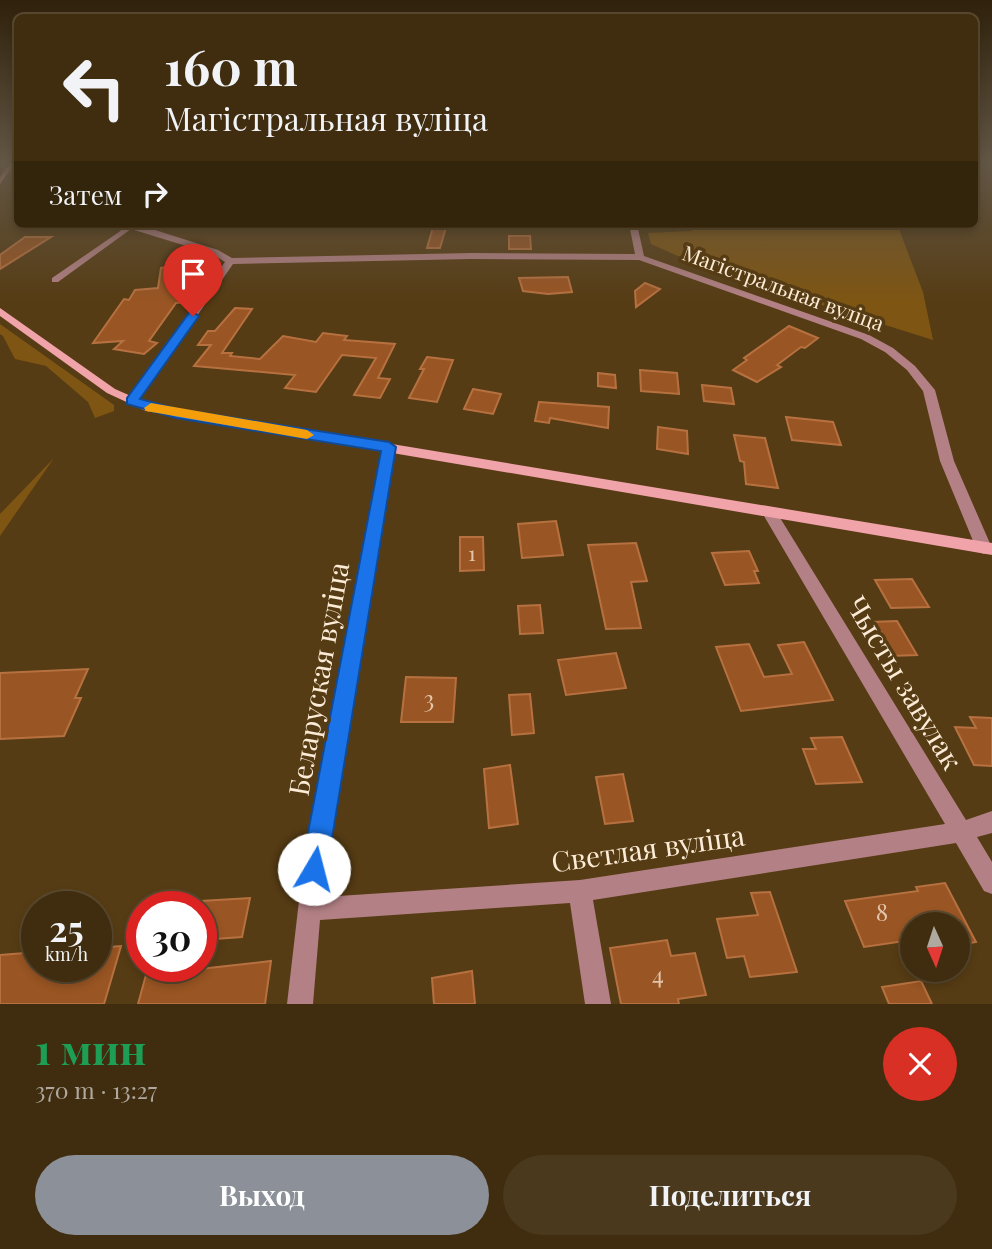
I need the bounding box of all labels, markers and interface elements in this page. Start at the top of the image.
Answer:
text: 160 m [164,33,298,98]
icon: left [49,42,140,133]
text: Магістральная вуліца [164,96,488,139]
icon: right [136,175,174,213]
text: Затем [49,177,122,212]
street label: Магістральная вуліца [679,238,889,337]
pin [163,244,223,316]
icon: arrive [174,255,212,293]
house number: 1 [468,538,476,566]
street label: Беларуская вуліца [279,559,356,798]
street label: Чысты завулак [839,589,972,776]
house number: 3 [424,682,434,714]
street label: Светлая вуліца [549,816,747,879]
position arrow [277,832,351,906]
speed limit sign: 30 [126,891,217,982]
house number: 8 [876,895,888,927]
text: 25 [49,904,84,951]
north arrow [900,912,970,982]
map controls [900,912,970,982]
text: km/h [45,942,88,966]
house number: 4 [652,958,664,990]
text: 1 мин [35,1020,146,1076]
button: close [883,1027,957,1101]
text: 370 m · 13:27 [35,1074,157,1105]
button: Выход [35,1155,489,1235]
button: Поделиться [503,1155,957,1235]

